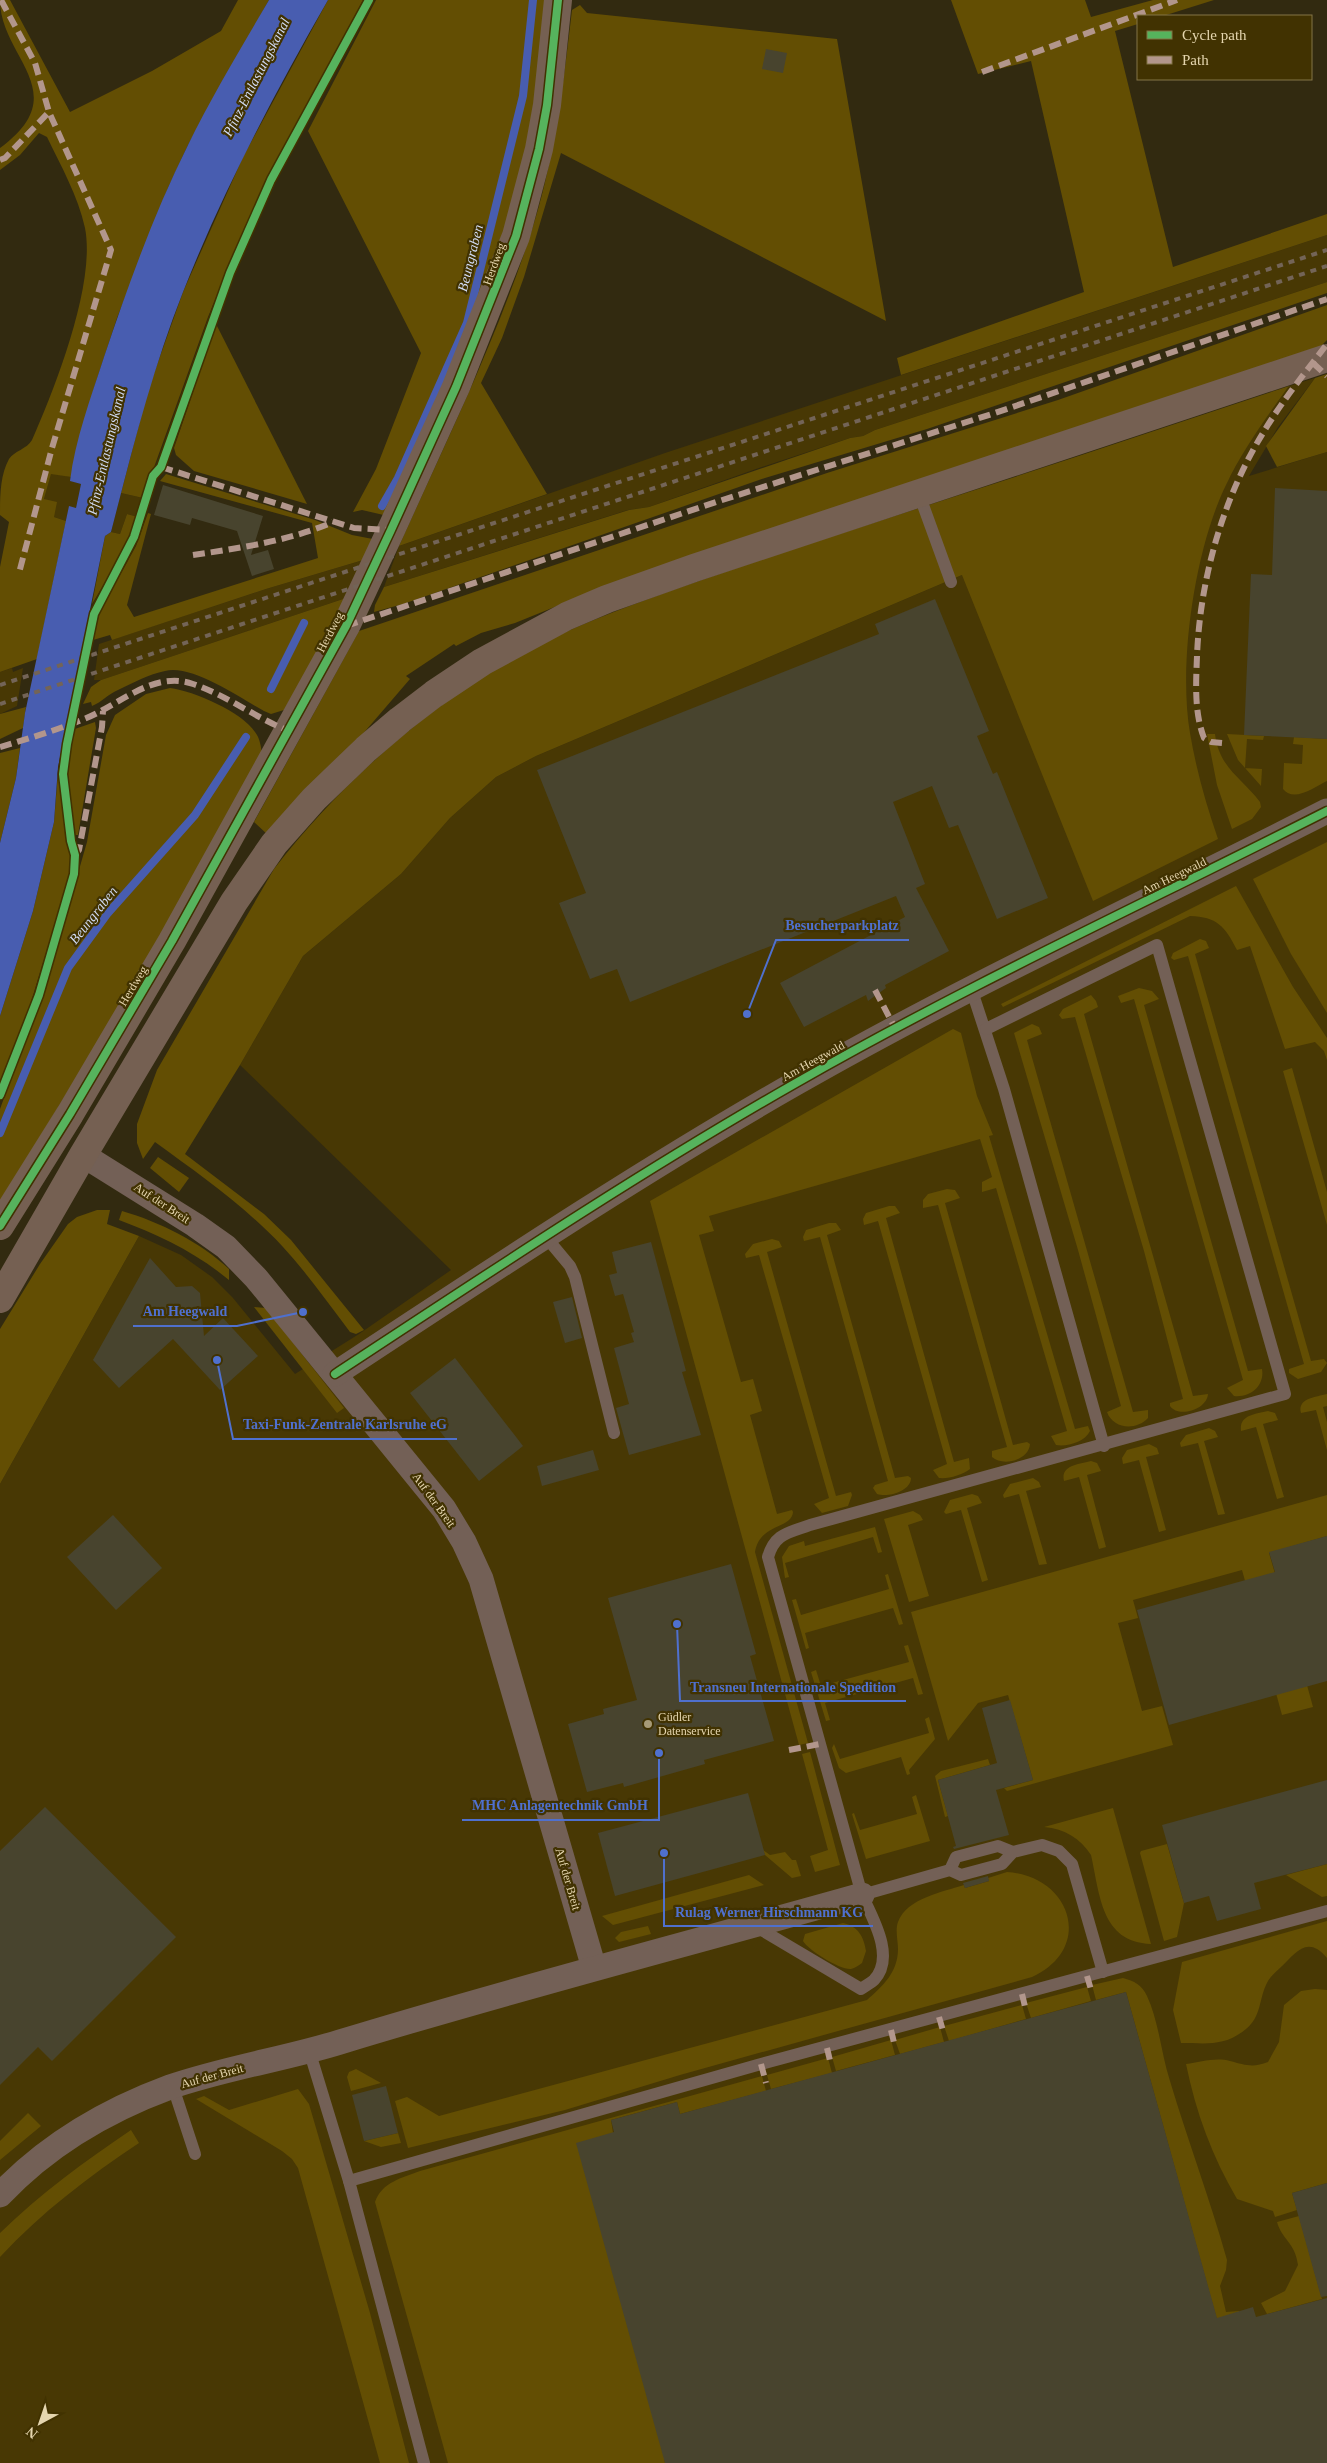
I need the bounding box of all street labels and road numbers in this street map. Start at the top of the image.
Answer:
street label: Herdweg [480,241,508,287]
street label: Herdweg [313,609,347,655]
street label: Am Heegwald [1140,854,1208,898]
street label: Herdweg [116,964,150,1008]
street label: Am Heegwald [779,1038,847,1084]
street label: Auf der Breit [131,1180,193,1227]
street label: Auf der Breit [410,1470,459,1531]
street label: Auf der Breit [552,1846,584,1912]
street label: Auf der Breit [179,2061,245,2091]

